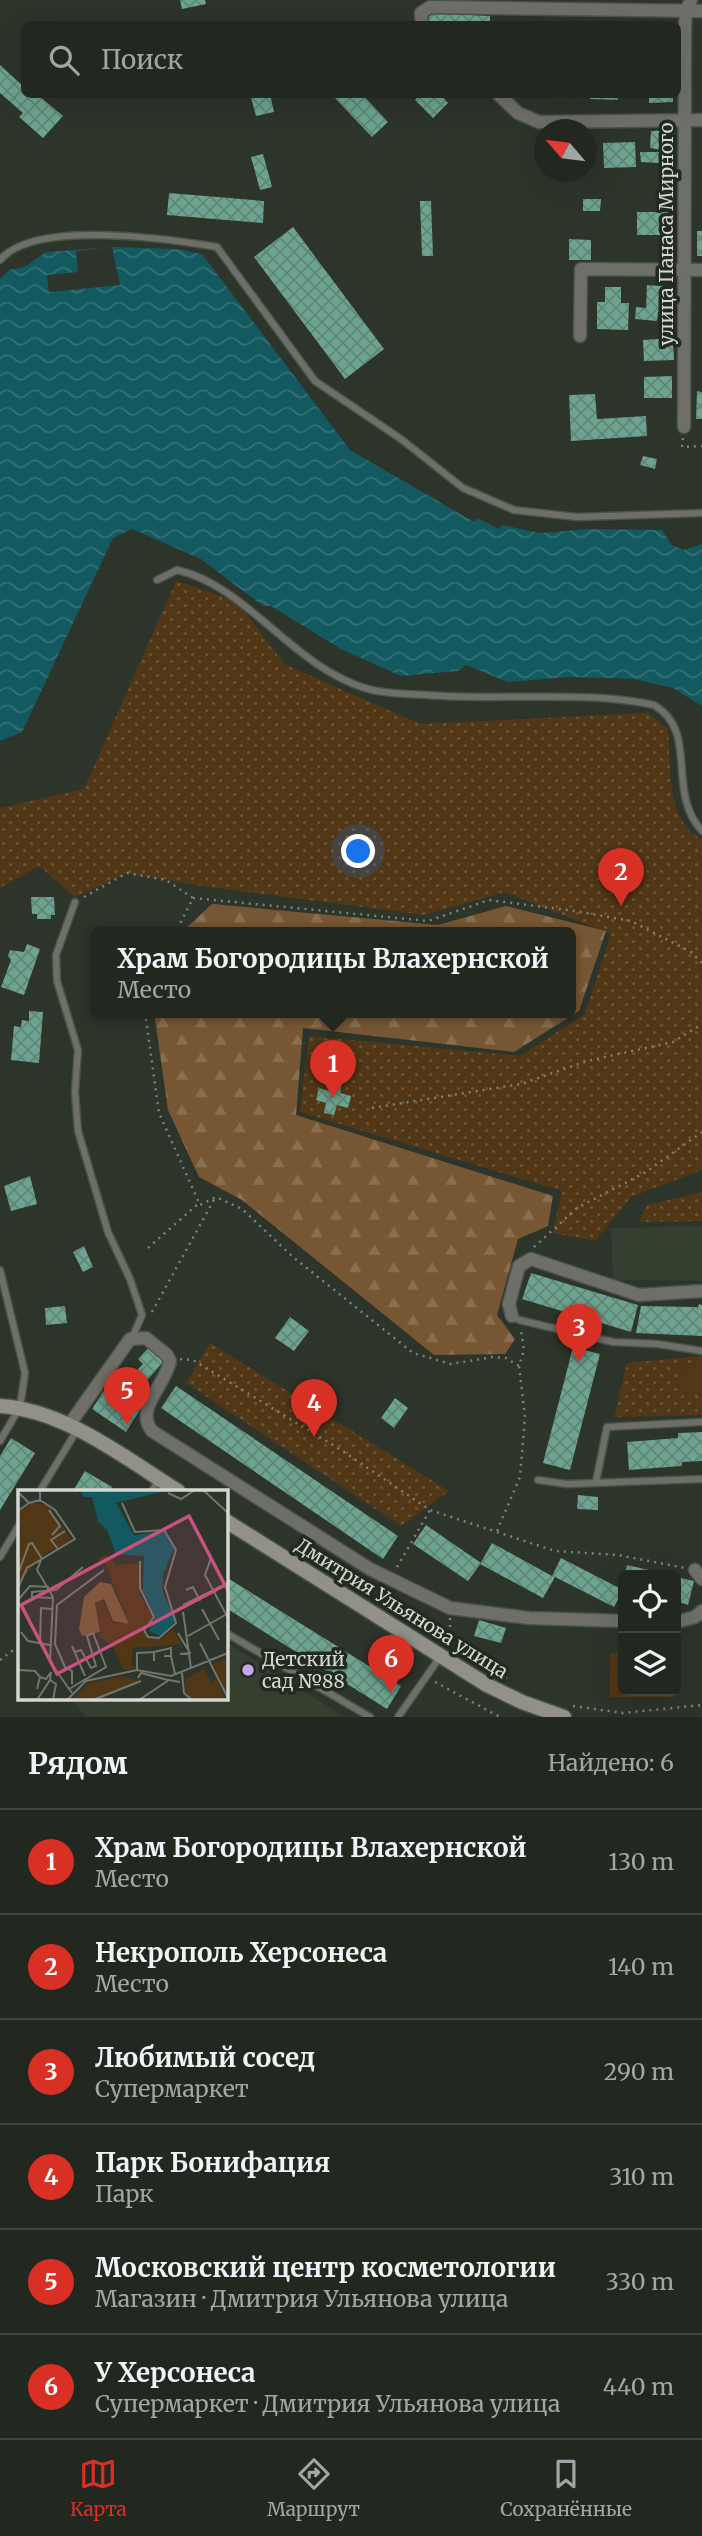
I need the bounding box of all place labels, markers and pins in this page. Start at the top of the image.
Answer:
pin: 2 [598,848,644,906]
pin: 1 [310,1040,356,1098]
pin: 3 [556,1304,602,1362]
pin: 5 [104,1367,150,1425]
pin: 4 [291,1379,337,1437]
pin: 6 [368,1635,414,1693]
place label: Детский сад №88 [262,1647,345,1693]
marker: Детский сад №88 [240,1662,256,1678]

